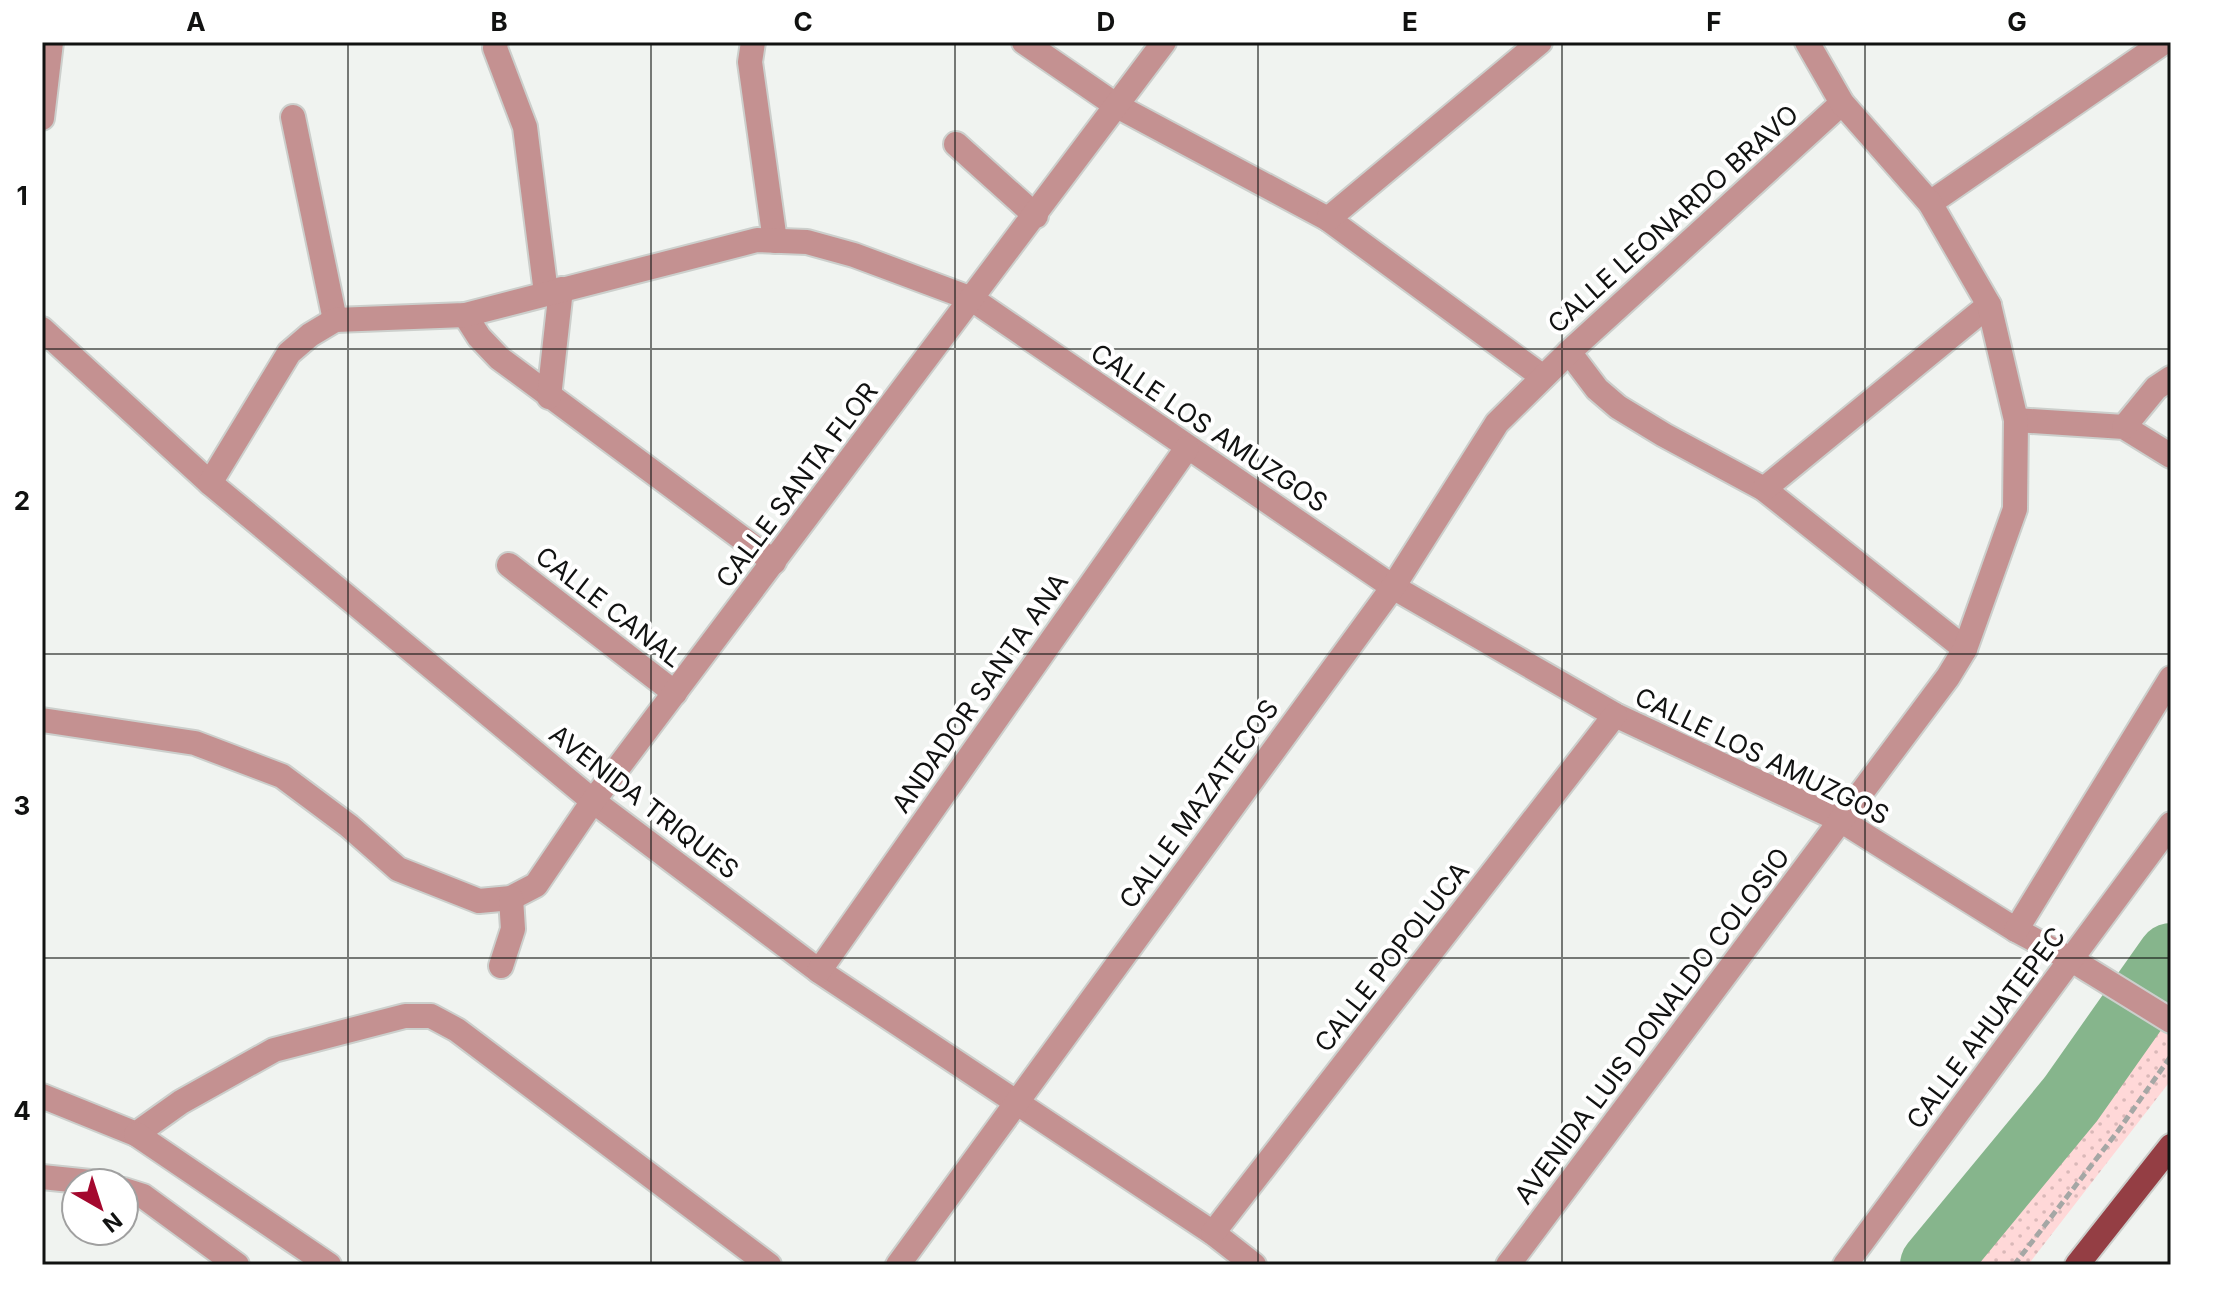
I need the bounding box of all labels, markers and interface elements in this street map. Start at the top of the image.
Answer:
text: A [186,6,206,37]
text: B [490,6,508,37]
text: C [793,6,813,37]
text: D [1097,6,1115,37]
text: E [1402,6,1418,37]
text: F [1706,6,1722,37]
text: G [2007,6,2027,37]
street label: CALLE LEONARDO BRAVO [1541,98,1804,339]
text: 1 [16,180,28,211]
street label: CALLE LOS AMUZGOS [1085,337,1334,518]
street label: CALLE SANTA FLOR [709,376,884,593]
text: 2 [14,485,30,516]
street label: CALLE CANAL [530,540,689,673]
street label: ANDADOR SANTA ANA [885,567,1074,819]
street label: CALLE LOS AMUZGOS [1630,681,1894,831]
street label: CALLE MAZATECOS [1113,693,1285,914]
street label: AVENIDA TRIQUES [544,718,745,885]
text: 3 [14,790,30,821]
street label: AVENIDA LUIS DONALDO COLOSIO [1508,842,1796,1210]
street label: CALLE POPOLUCA [1308,856,1475,1058]
street label: CALLE AHUATEPEC [1900,921,2071,1135]
text: 4 [13,1095,31,1126]
north arrow [60,1167,140,1247]
text: N [98,1207,127,1238]

